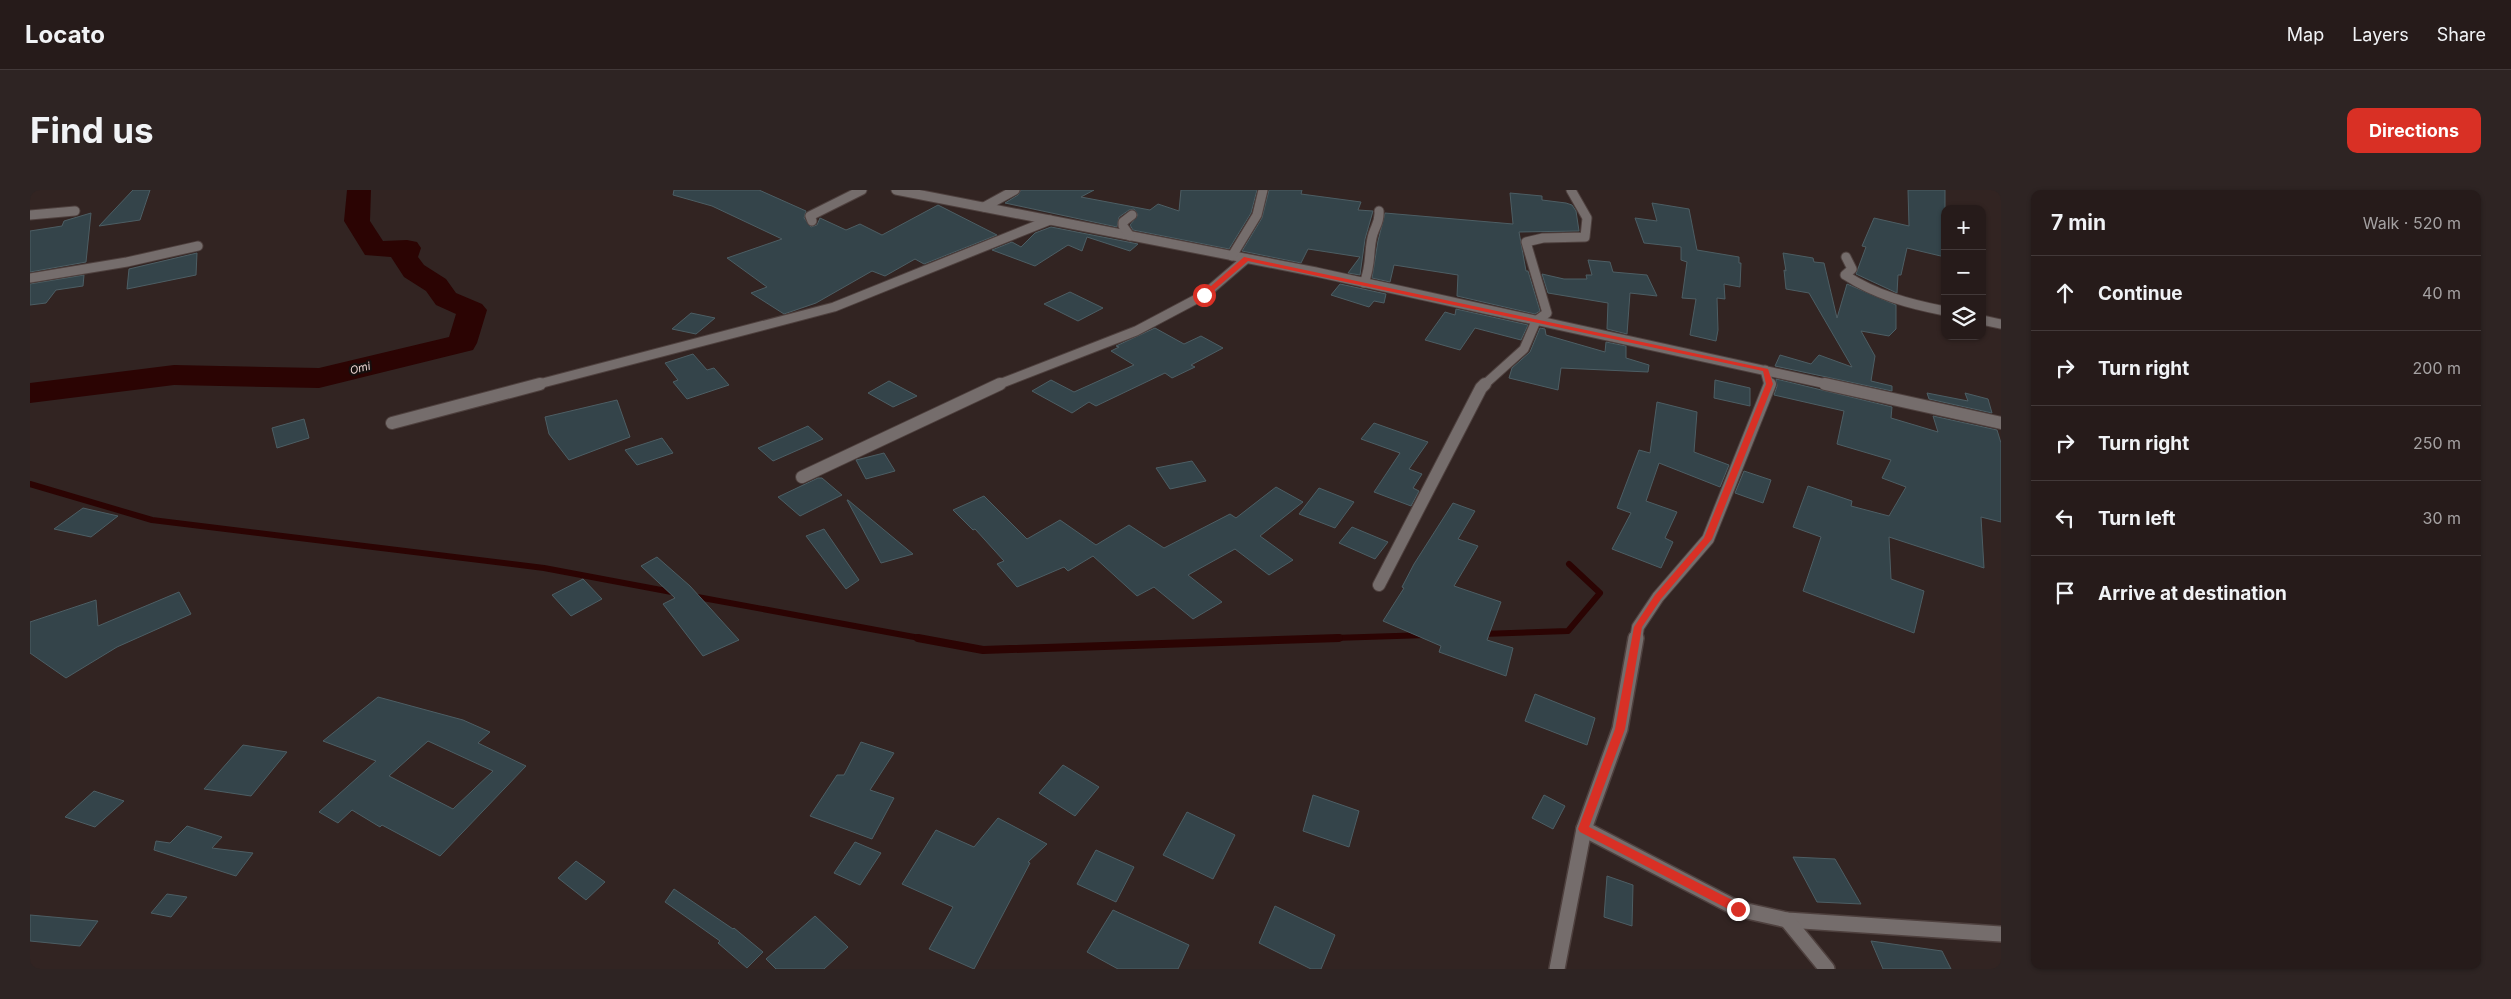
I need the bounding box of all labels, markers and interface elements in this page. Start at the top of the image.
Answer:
text: Locato [25,20,105,49]
text: Map [2287,24,2324,45]
text: Layers [2352,24,2409,45]
text: Share [2437,24,2486,45]
button: Directions [2347,108,2481,153]
text: Find us [30,109,154,151]
map controls [1941,205,1986,340]
button: + [1941,205,1986,250]
text: 7 min [2051,210,2106,235]
text: Walk · 520 m [2363,213,2461,233]
button: − [1941,250,1986,295]
icon: ahead [2051,279,2079,307]
text: Continue [2098,282,2183,305]
text: 40 m [2422,283,2461,303]
route start [1193,284,1216,307]
button: layers [1941,295,1986,340]
icon: right [2051,354,2079,382]
text: Turn right [2098,357,2189,380]
text: 200 m [2413,358,2461,378]
water label: Omi [348,359,372,377]
icon: right [2051,429,2079,457]
text: Turn right [2098,432,2189,455]
text: 250 m [2413,433,2461,453]
icon: left [2051,504,2079,532]
text: Turn left [2098,507,2176,530]
text: 30 m [2423,508,2461,528]
icon: arrive [2051,579,2079,607]
text: Arrive at destination [2098,582,2287,605]
route end [1727,898,1750,921]

